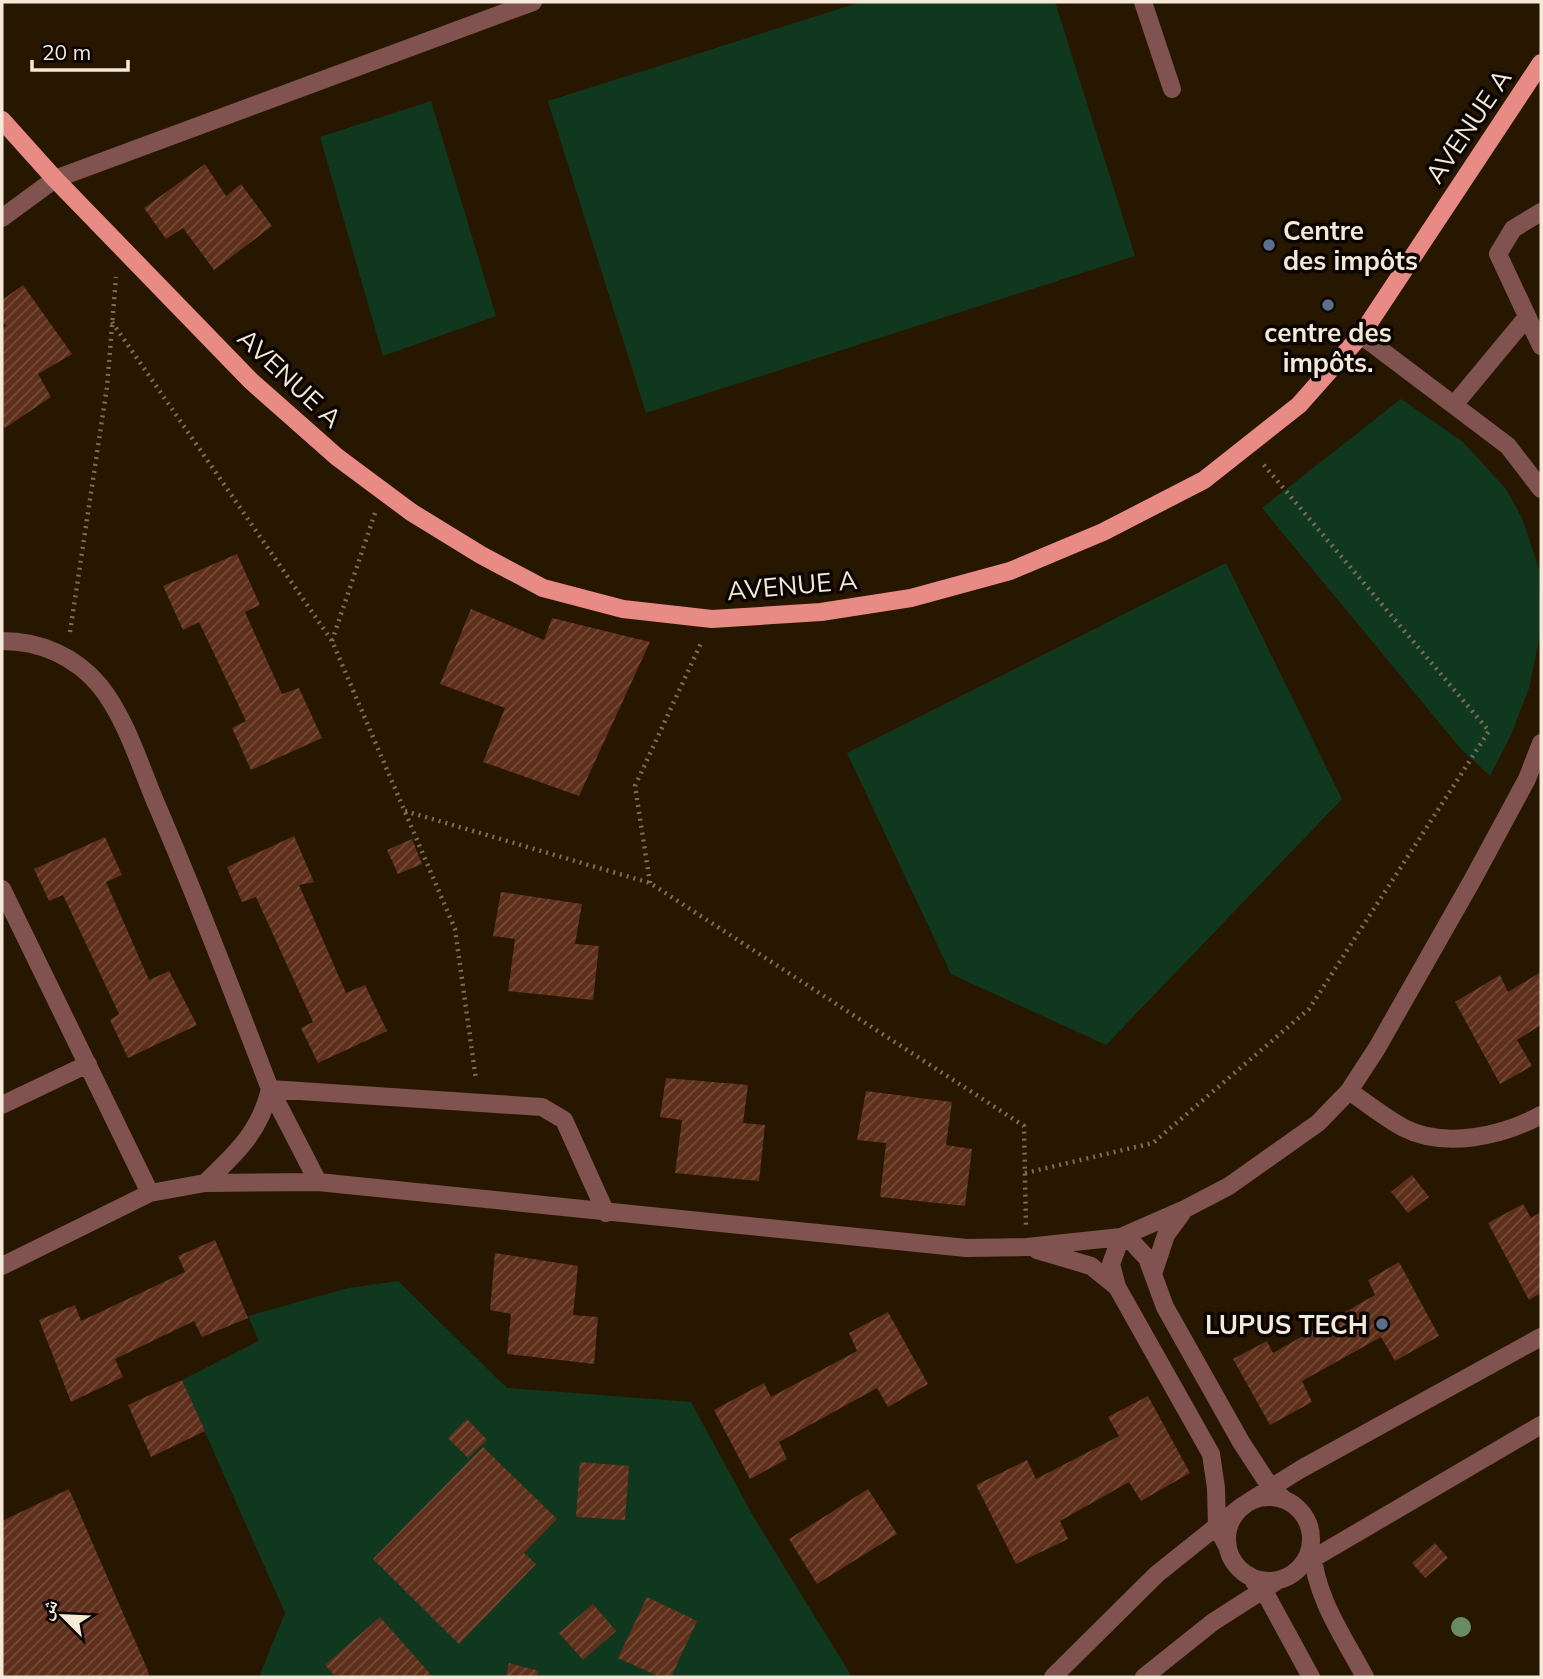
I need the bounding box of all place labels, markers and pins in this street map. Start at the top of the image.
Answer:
place label: Centre des impôts [1283,214,1418,277]
marker: Centre des impôts [1261,237,1277,253]
marker: centre des impôts. [1320,297,1336,313]
place label: centre des impôts. [1264,316,1392,379]
place label: LUPUS TECH [1205,1308,1368,1341]
marker: LUPUS TECH [1374,1316,1390,1332]

